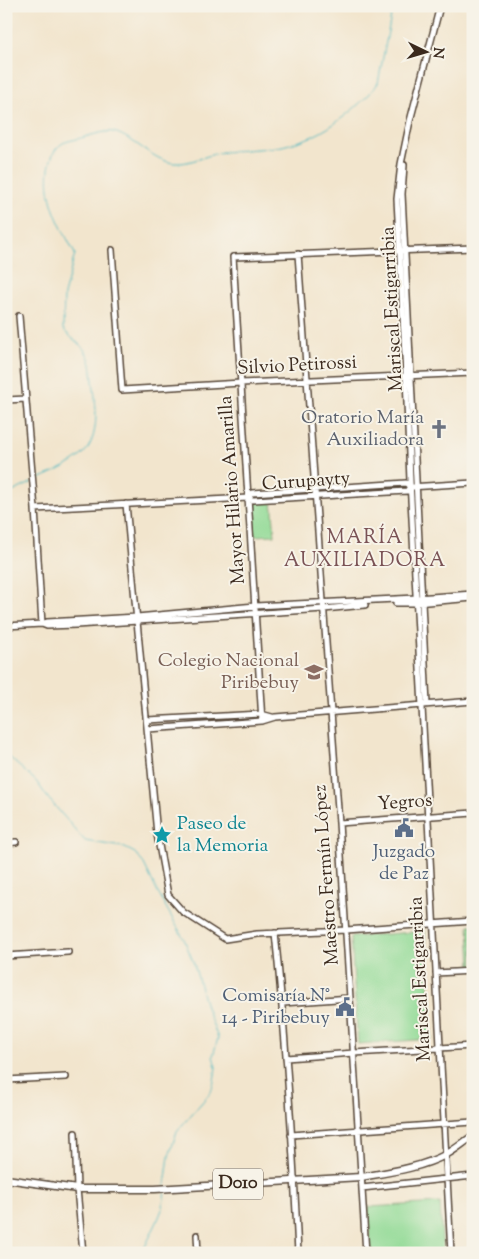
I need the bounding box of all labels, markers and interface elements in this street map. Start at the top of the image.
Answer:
north arrow [402,28,452,78]
text: N [427,47,447,59]
street label: Mariscal Estigarribia [375,226,411,392]
street label: Silvio Petirossi [236,349,358,383]
street label: Mayor Hilario Amarilla [213,394,253,585]
place label: Oratorio María Auxiliadora [301,405,424,454]
church icon: Oratorio María Auxiliadora [428,418,450,440]
street label: Curupayty [261,465,352,499]
district label: MARÍA AUXILIADORA [284,523,446,576]
place label: Colegio Nacional Piribebuy [158,648,300,697]
school or university icon: Colegio Nacional Piribebuy [303,661,325,683]
street label: Maestro Fermín López [307,784,347,966]
street label: Yegros [377,788,433,818]
place label: Paseo de la Memoria [177,811,269,860]
public building icon: Juzgado de Paz [393,817,415,839]
place icon: Paseo de la Memoria [151,824,173,846]
place label: Juzgado de Paz [372,839,435,888]
street label: Mariscal Estigarribia [403,896,439,1062]
place label: Comisaría N° 14 - Piribebuy [221,983,331,1032]
public building icon: Comisaría N° 14 - Piribebuy [334,996,356,1018]
road number: D010 [213,1168,263,1200]

